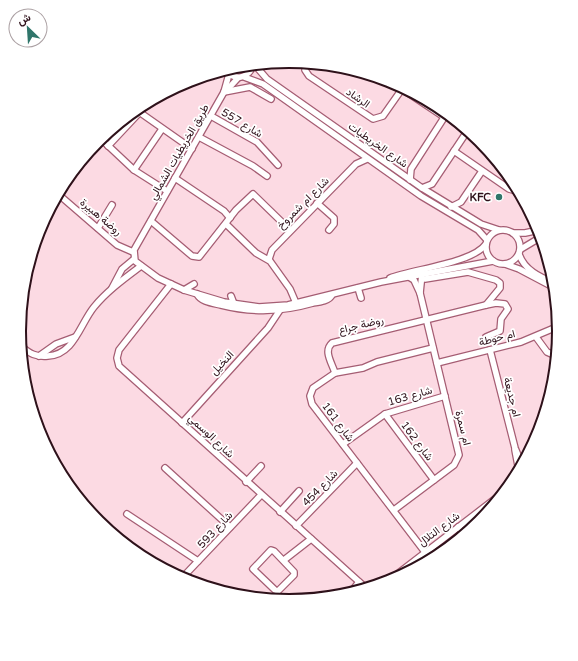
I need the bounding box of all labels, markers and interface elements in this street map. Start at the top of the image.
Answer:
north arrow [8,8,48,48]
text: ش [15,11,33,28]
street label: الرشاد [344,85,372,111]
street label: طريق الخريطيات الشمالي [146,102,214,204]
street label: شارع 557 [219,106,265,141]
street label: شارع الخريطيات [345,120,411,171]
street label: شارع ام شمروخ [274,174,333,232]
place label: KFC [470,191,491,204]
marker: KFC [494,192,504,202]
street label: روضة هبيرة [77,196,125,238]
street label: روضة جراع [337,313,385,338]
street label: ام حوطة [477,327,517,350]
street label: النخيل [207,348,237,378]
street label: ام جديعة [500,376,523,419]
street label: شارع 163 [386,383,434,410]
street label: شارع 161 [318,400,357,445]
street label: ام سمرة [451,409,474,447]
street label: شارع الوسمي [183,412,237,463]
street label: شارع 162 [397,419,436,464]
street label: شارع 454 [299,467,342,510]
street label: شارع 593 [195,509,236,552]
street label: شارع التلال [416,509,463,550]

